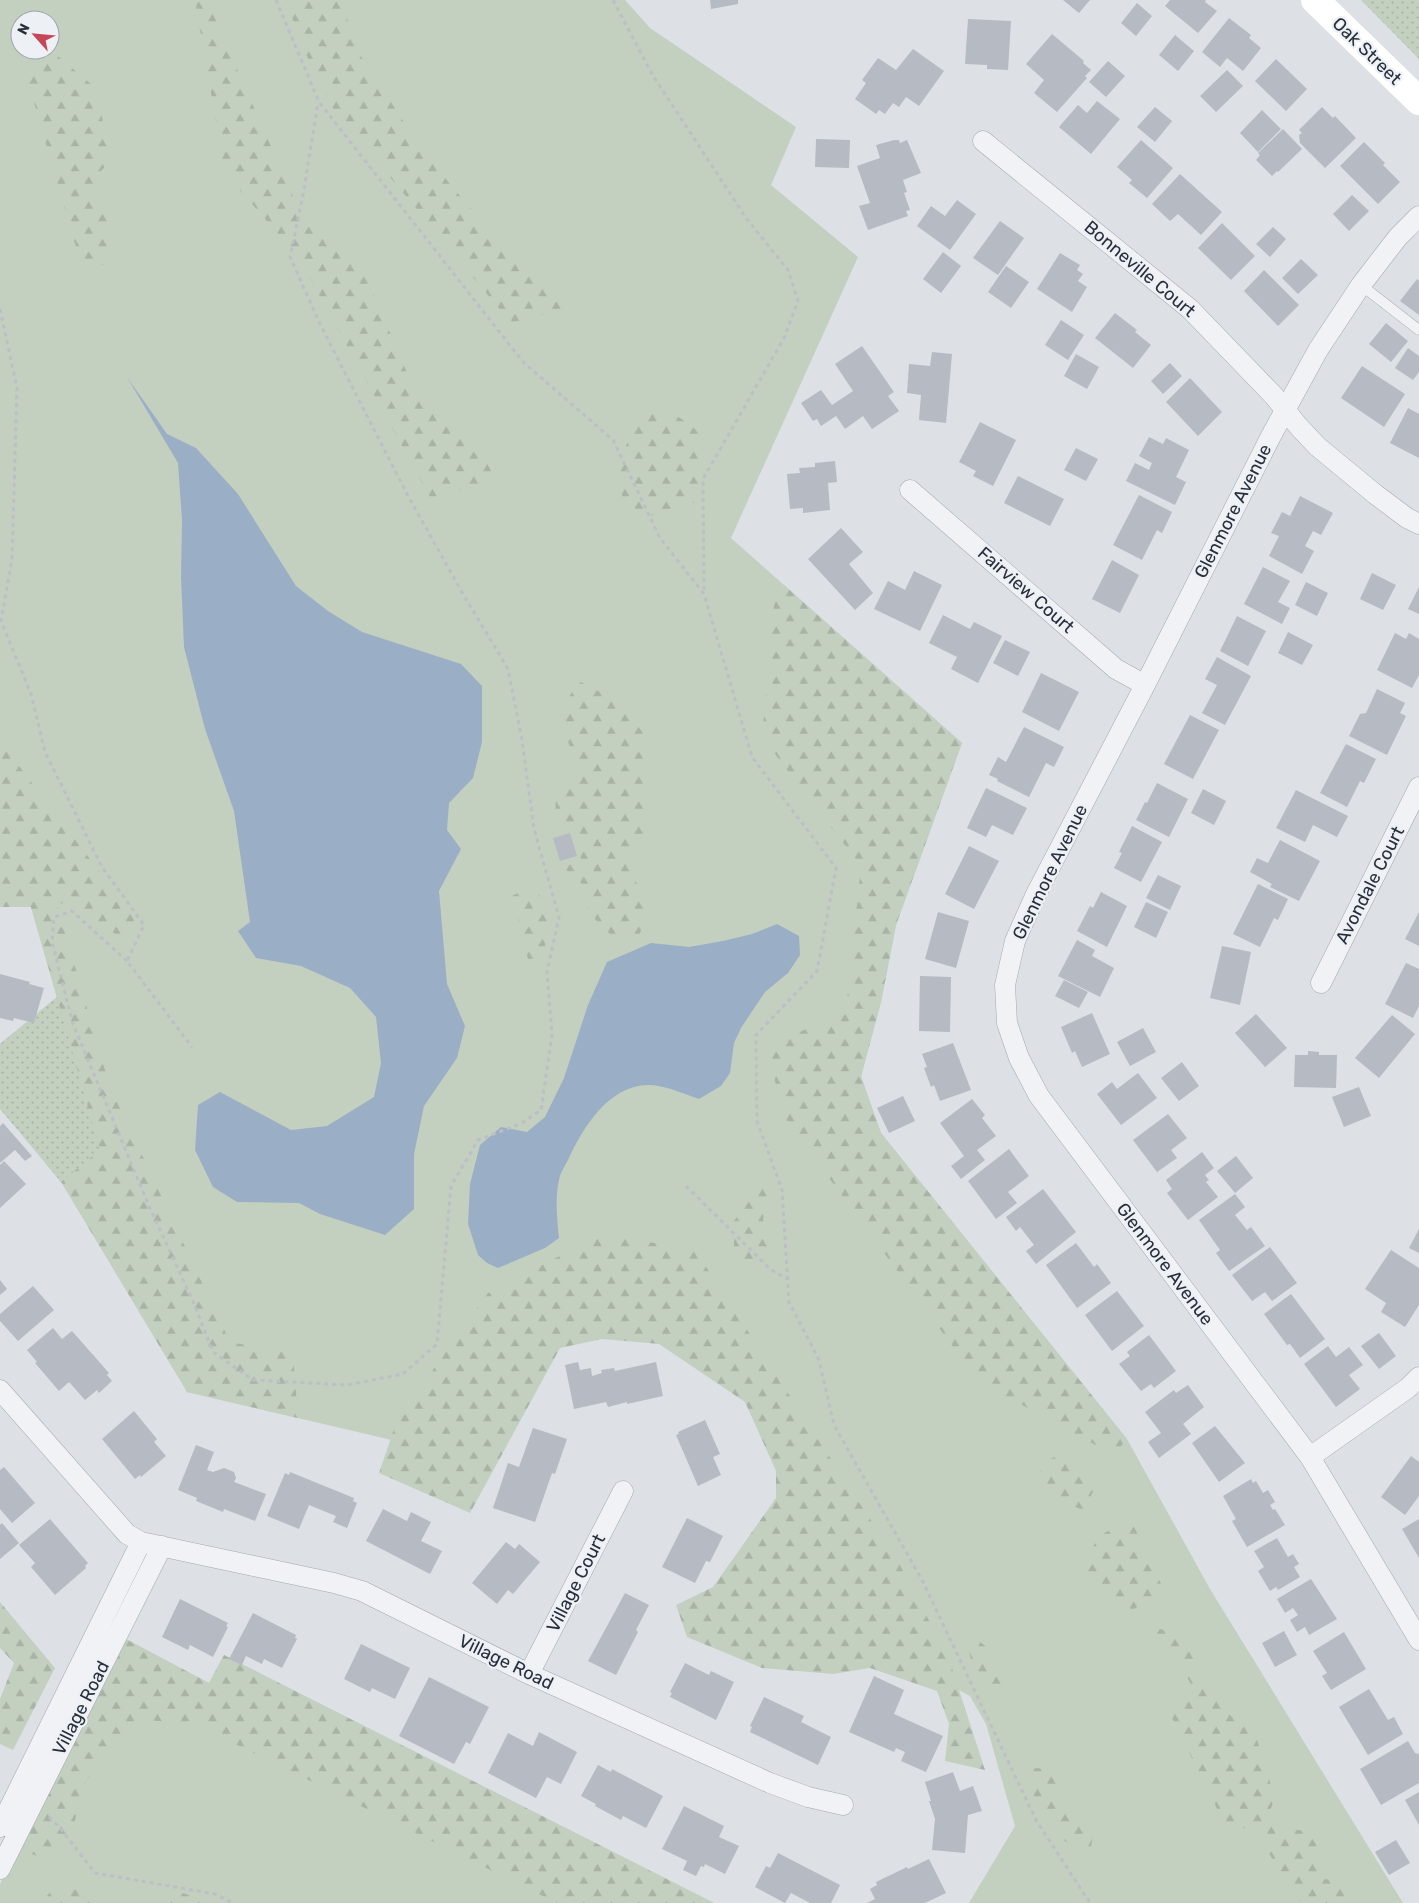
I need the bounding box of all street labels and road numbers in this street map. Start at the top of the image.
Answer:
street label: Oak Street [1328,13,1406,89]
street label: Bonneville Court [1080,216,1200,322]
street label: Glenmore Avenue [1190,440,1276,582]
street label: Fairview Court [973,542,1079,638]
street label: Glenmore Avenue [1008,801,1092,943]
street label: Avondale Court [1331,823,1409,947]
street label: Glenmore Avenue [1112,1198,1218,1330]
street label: Village Court [542,1530,610,1636]
street label: Village Road [455,1630,557,1694]
street label: Village Road [48,1657,114,1759]

